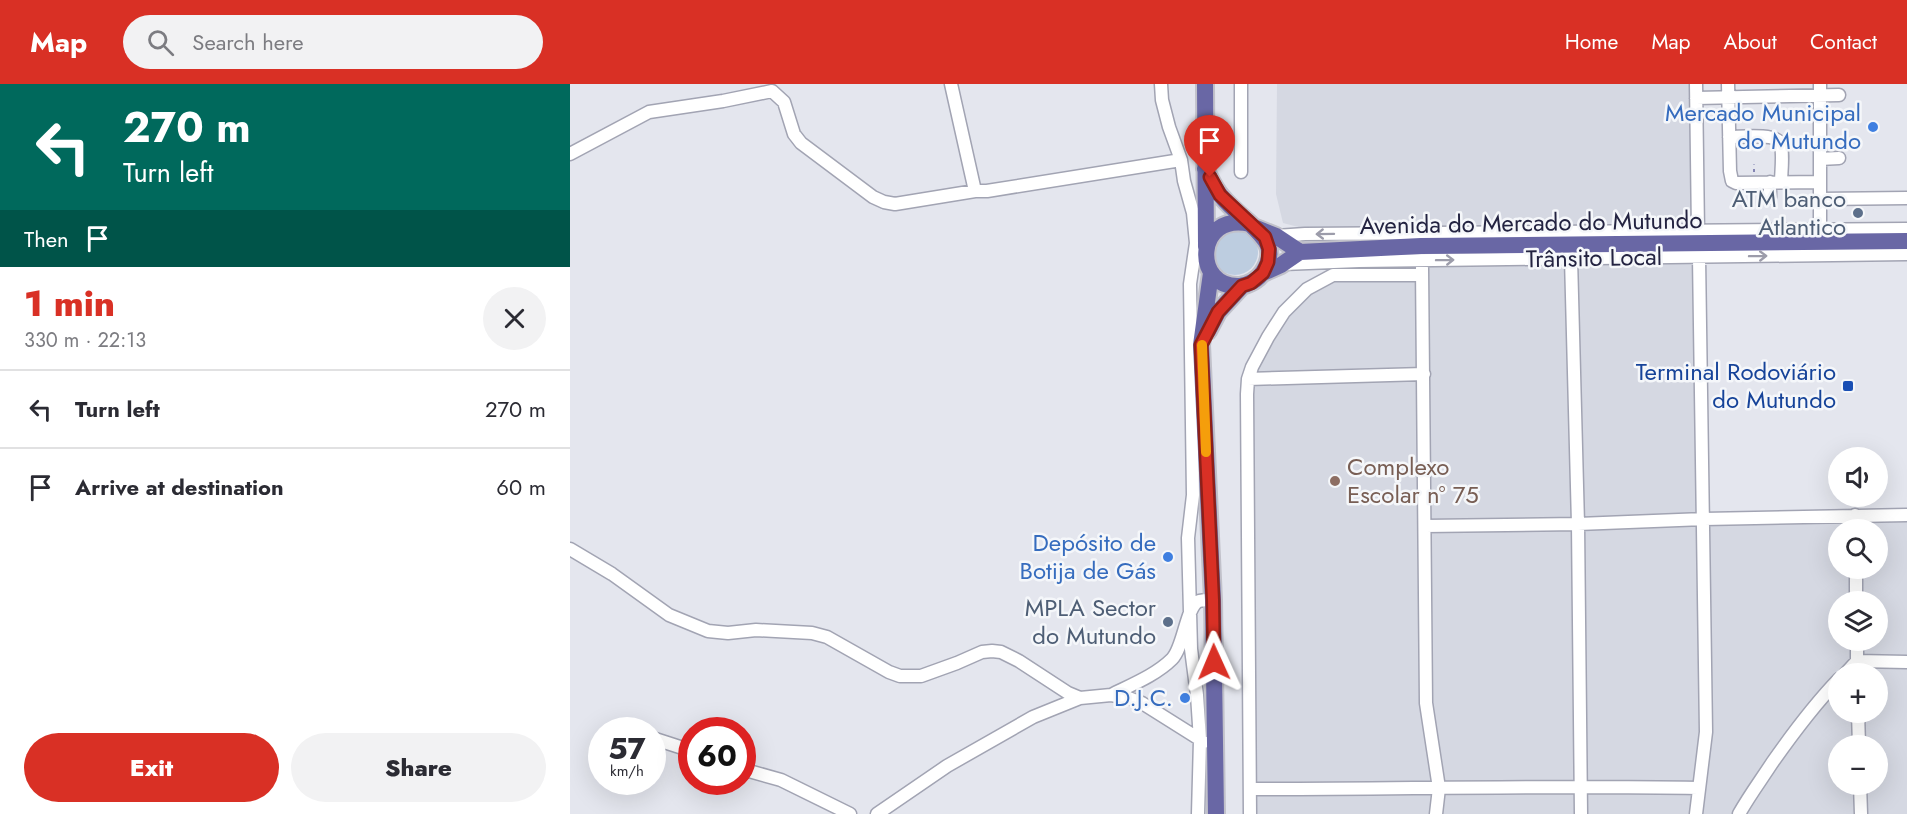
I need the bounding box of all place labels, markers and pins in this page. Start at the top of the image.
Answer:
place label: Mercado Municipal do Mutundo [1665,95,1861,158]
pin [1184,115,1235,177]
marker: Mercado Municipal do Mutundo [1866,120,1880,134]
place label: ATM banco Atlantico [1732,181,1846,244]
marker: ATM banco Atlantico [1851,206,1865,220]
place label: Terminal Rodoviário do Mutundo [1636,354,1836,417]
marker: Terminal Rodoviário do Mutundo [1841,379,1855,393]
place label: Complexo Escolar nº 75 [1347,449,1479,512]
marker: Complexo Escolar nº 75 [1328,474,1342,488]
place label: Depósito de Botija de Gás [1020,525,1156,588]
marker: Depósito de Botija de Gás [1161,550,1175,564]
place label: MPLA Sector do Mutundo [1025,590,1157,653]
marker: MPLA Sector do Mutundo [1161,615,1175,629]
place label: D.J.C. [1114,680,1173,715]
marker: D.J.C. [1178,691,1192,705]

